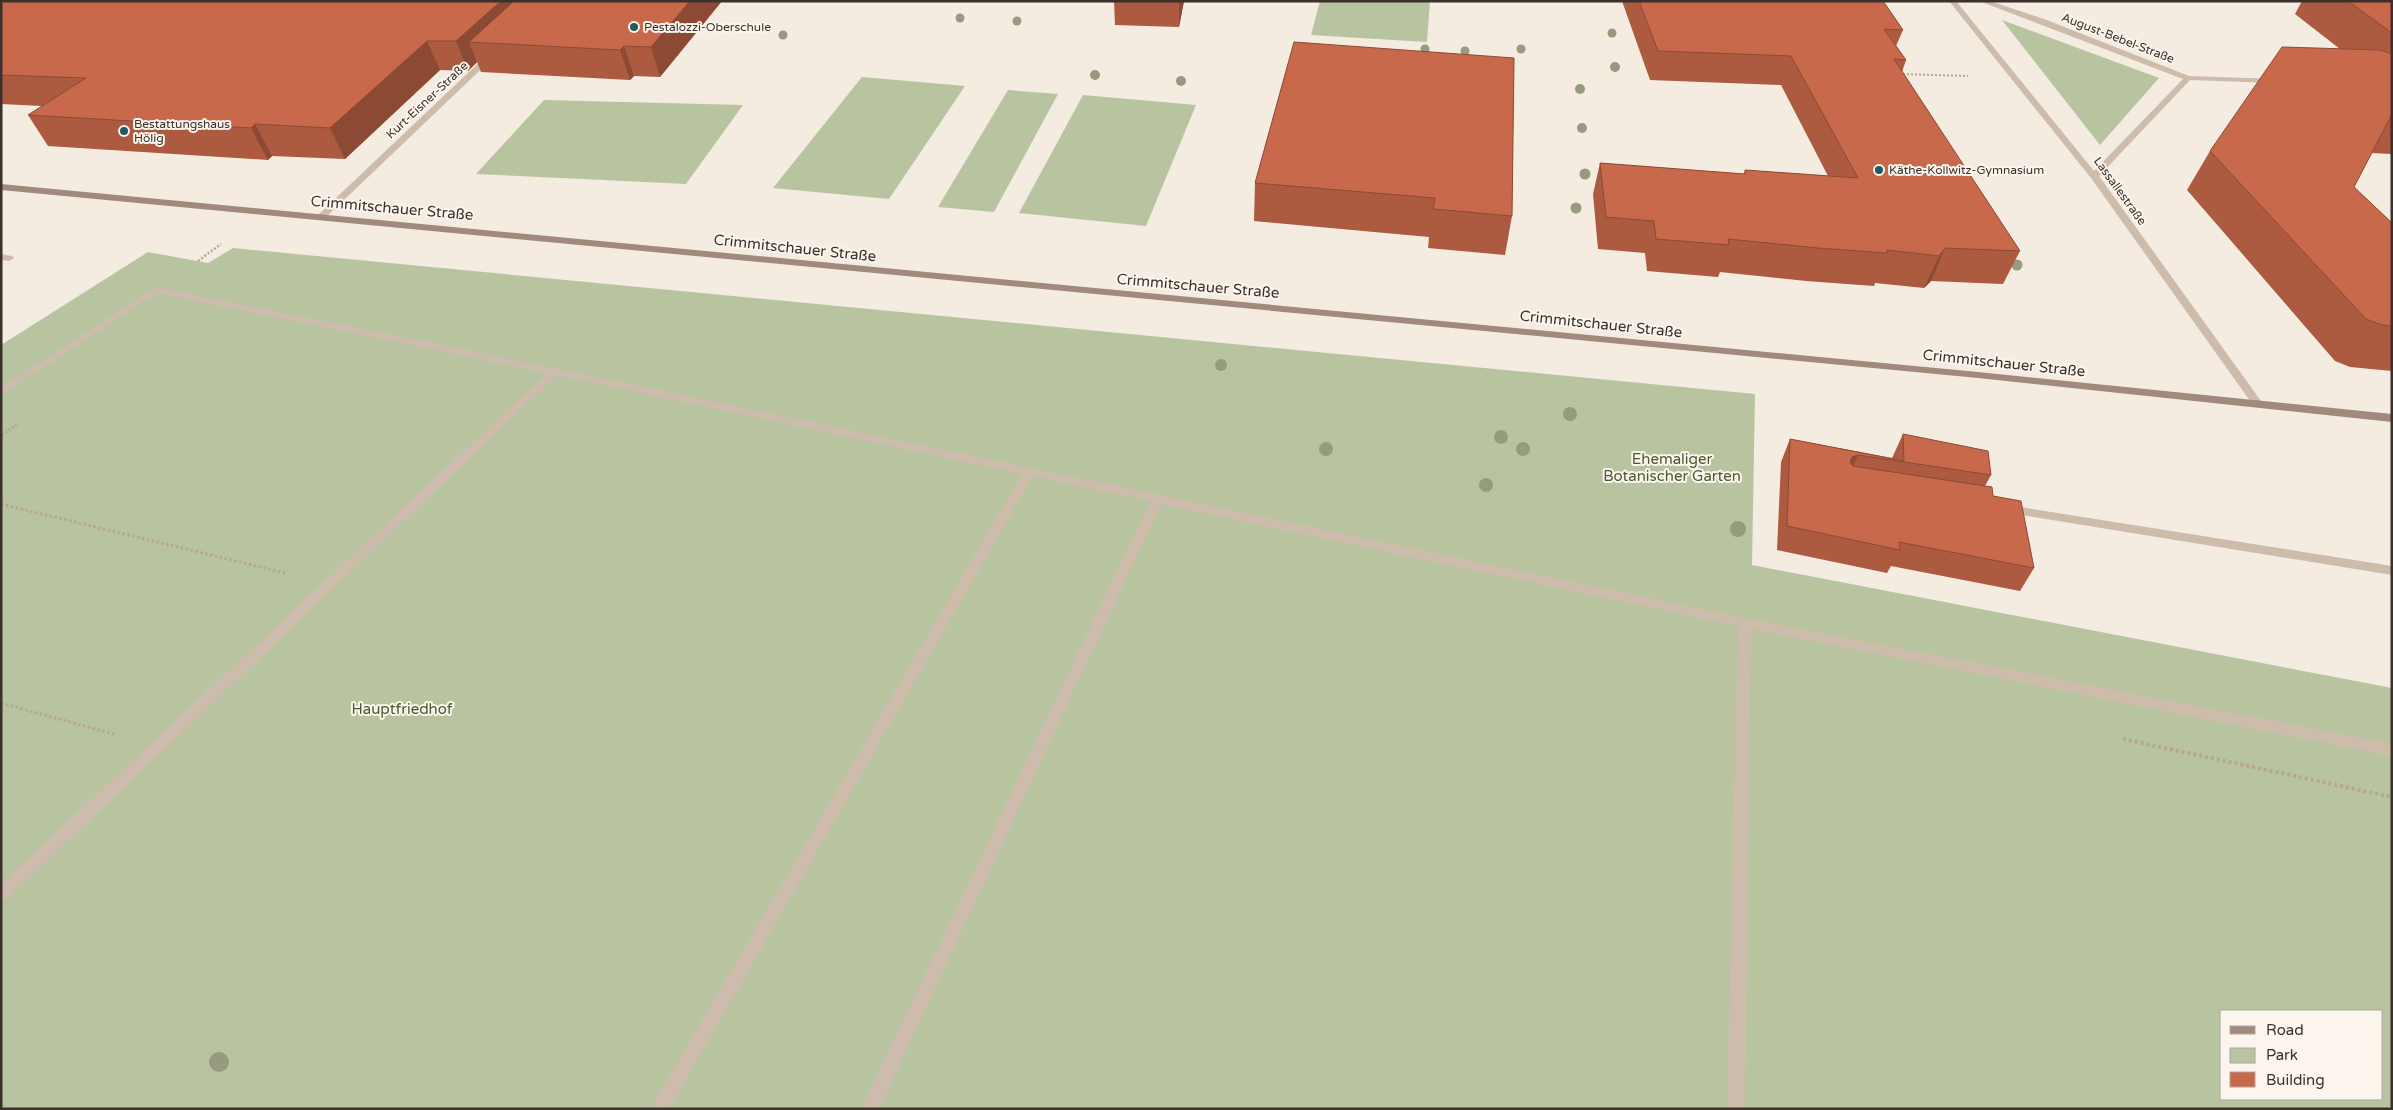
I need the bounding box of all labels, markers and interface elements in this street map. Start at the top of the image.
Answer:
street label: August-Bebel-Straße [2060,10,2177,66]
place label: Pestalozzi-Oberschule [644,20,771,34]
marker: Pestalozzi-Oberschule [628,21,640,33]
street label: Kurt-Eisner-Straße [383,58,471,141]
place label: Bestattungshaus Hölig [134,117,230,145]
marker: Bestattungshaus Hölig [118,125,130,137]
street label: Lassallestraße [2091,154,2149,228]
place label: Käthe-Kollwitz-Gymnasium [1889,163,2044,177]
marker: Käthe-Kollwitz-Gymnasium [1873,164,1885,176]
street label: Crimmitschauer Straße [310,192,474,224]
street label: Crimmitschauer Straße [713,231,877,265]
street label: Crimmitschauer Straße [1116,270,1280,302]
street label: Crimmitschauer Straße [1519,307,1683,341]
street label: Crimmitschauer Straße [1922,346,2086,380]
park label: Ehemaliger Botanischer Garten [1603,450,1741,485]
park label: Hauptfriedhof [351,700,453,718]
legend [2220,1010,2383,1100]
text: Road [2266,1021,2304,1039]
text: Park [2266,1046,2298,1064]
text: Building [2266,1071,2325,1089]

